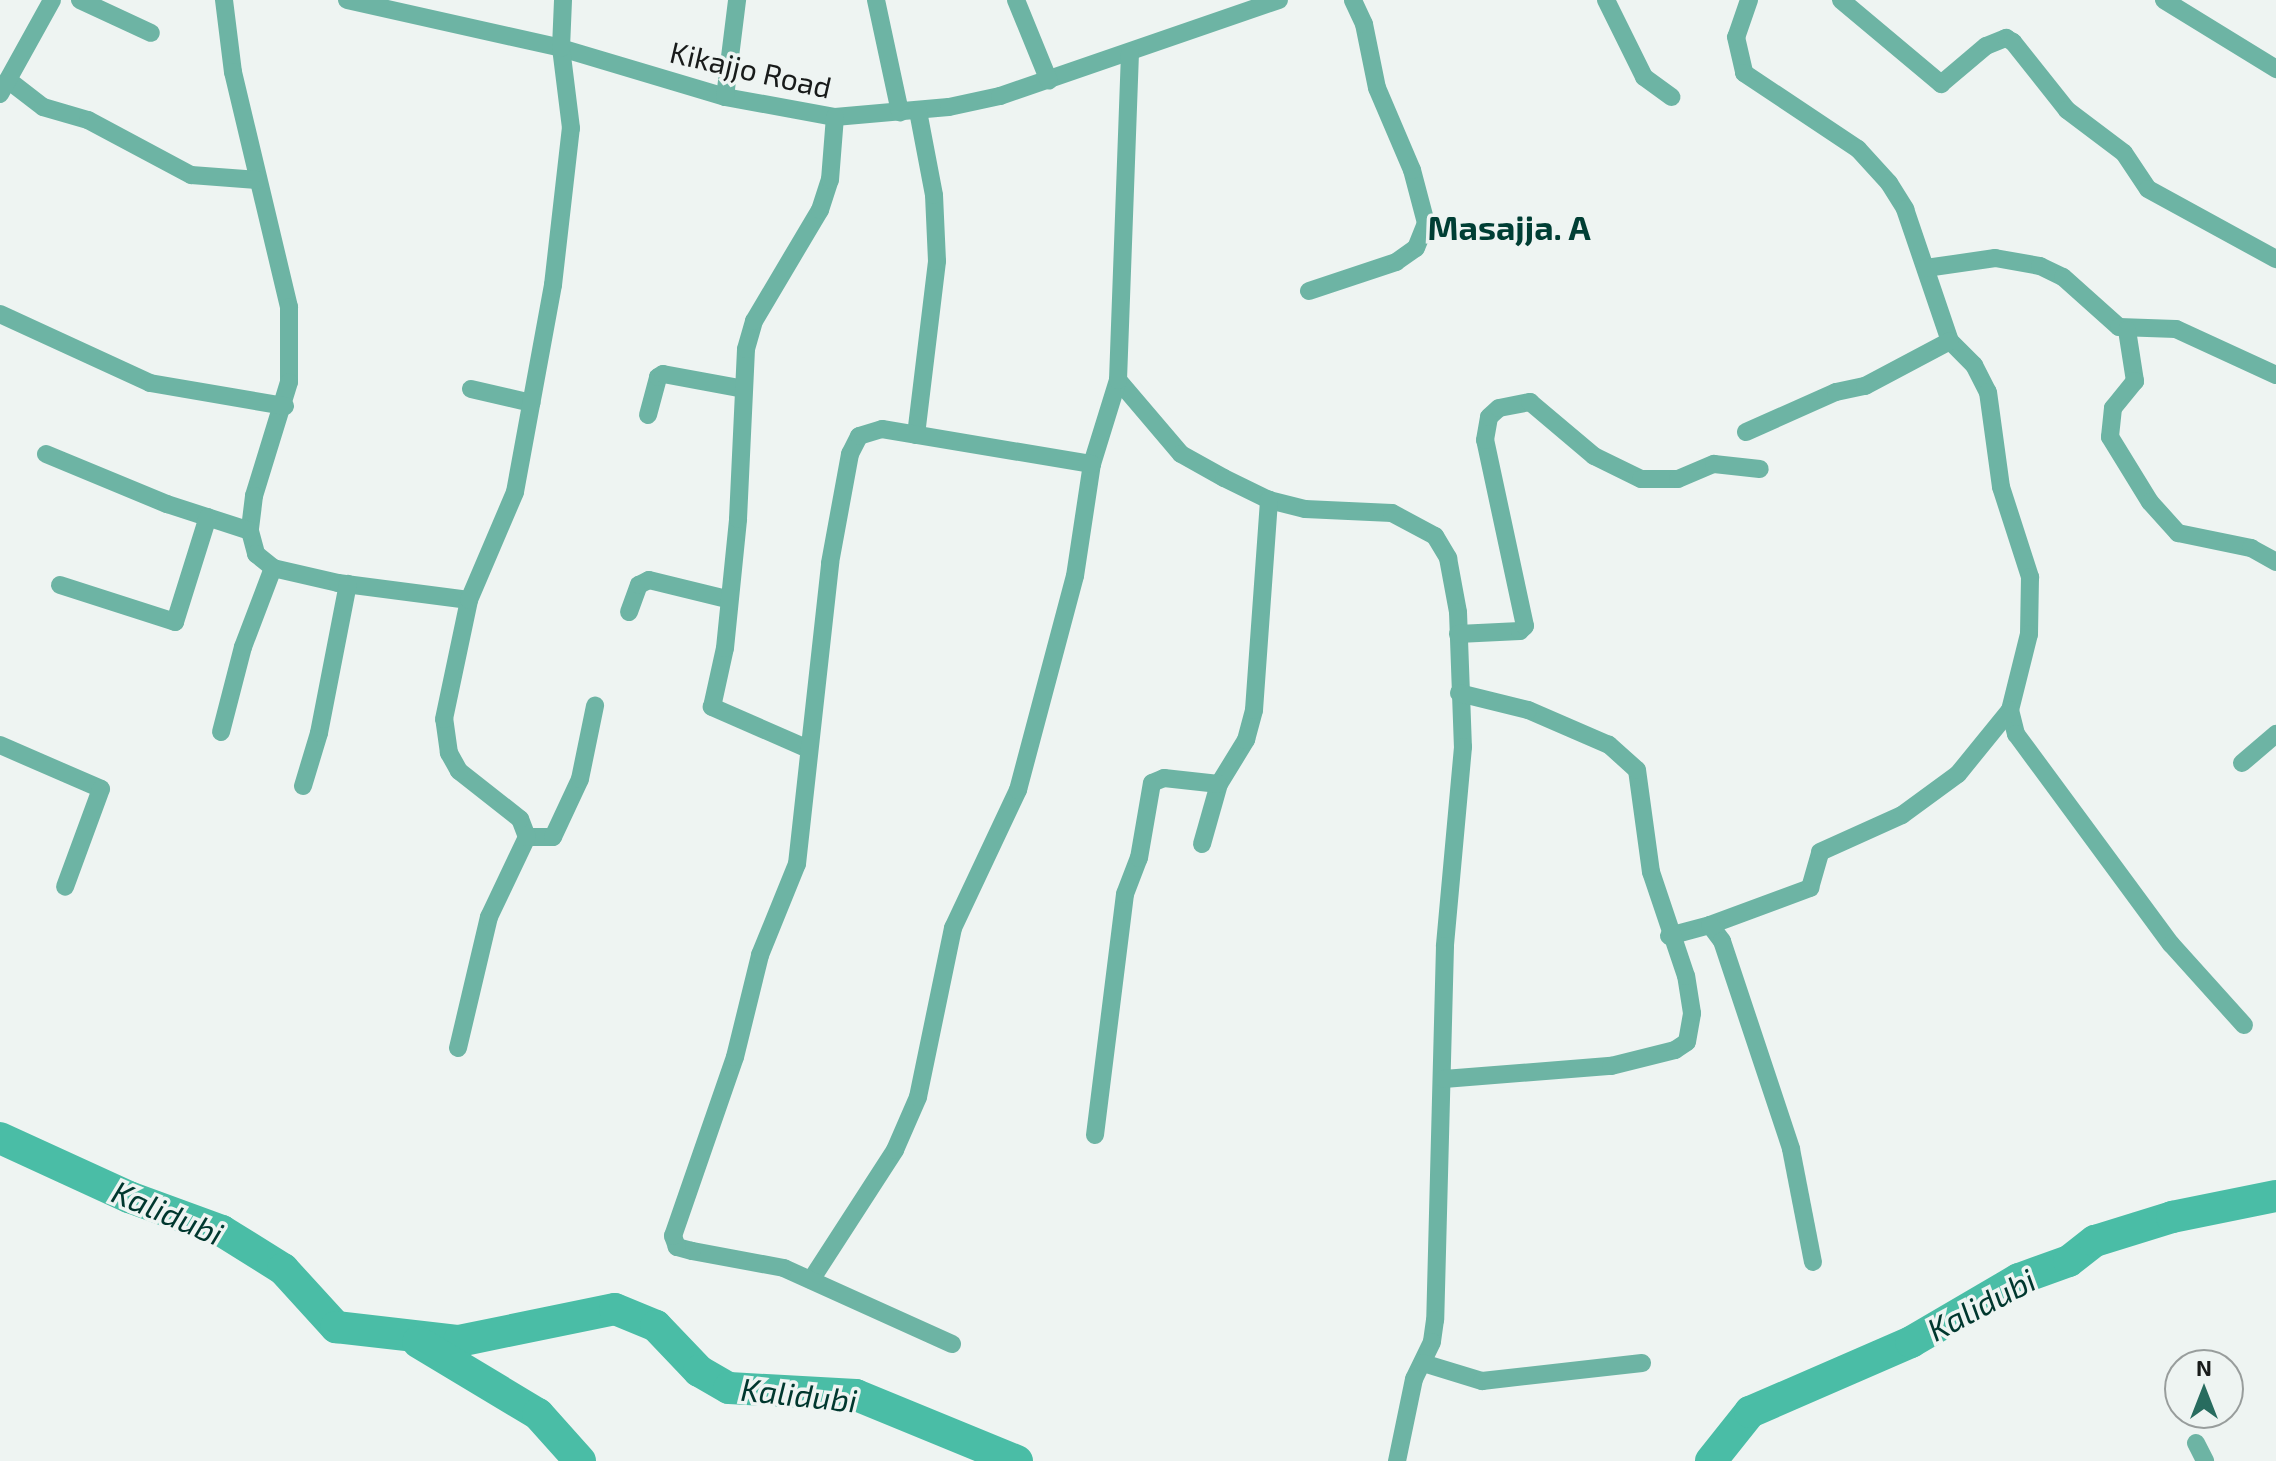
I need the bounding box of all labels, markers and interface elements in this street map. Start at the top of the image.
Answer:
street label: Kikajjo Road [667,33,835,105]
district label: Masajja. A [1427,207,1591,247]
water label: Kalidubi [107,1172,229,1252]
water label: Kalidubi [1920,1260,2042,1348]
north arrow [2164,1349,2244,1429]
text: N [2196,1354,2212,1380]
water label: Kalidubi [739,1369,859,1419]

